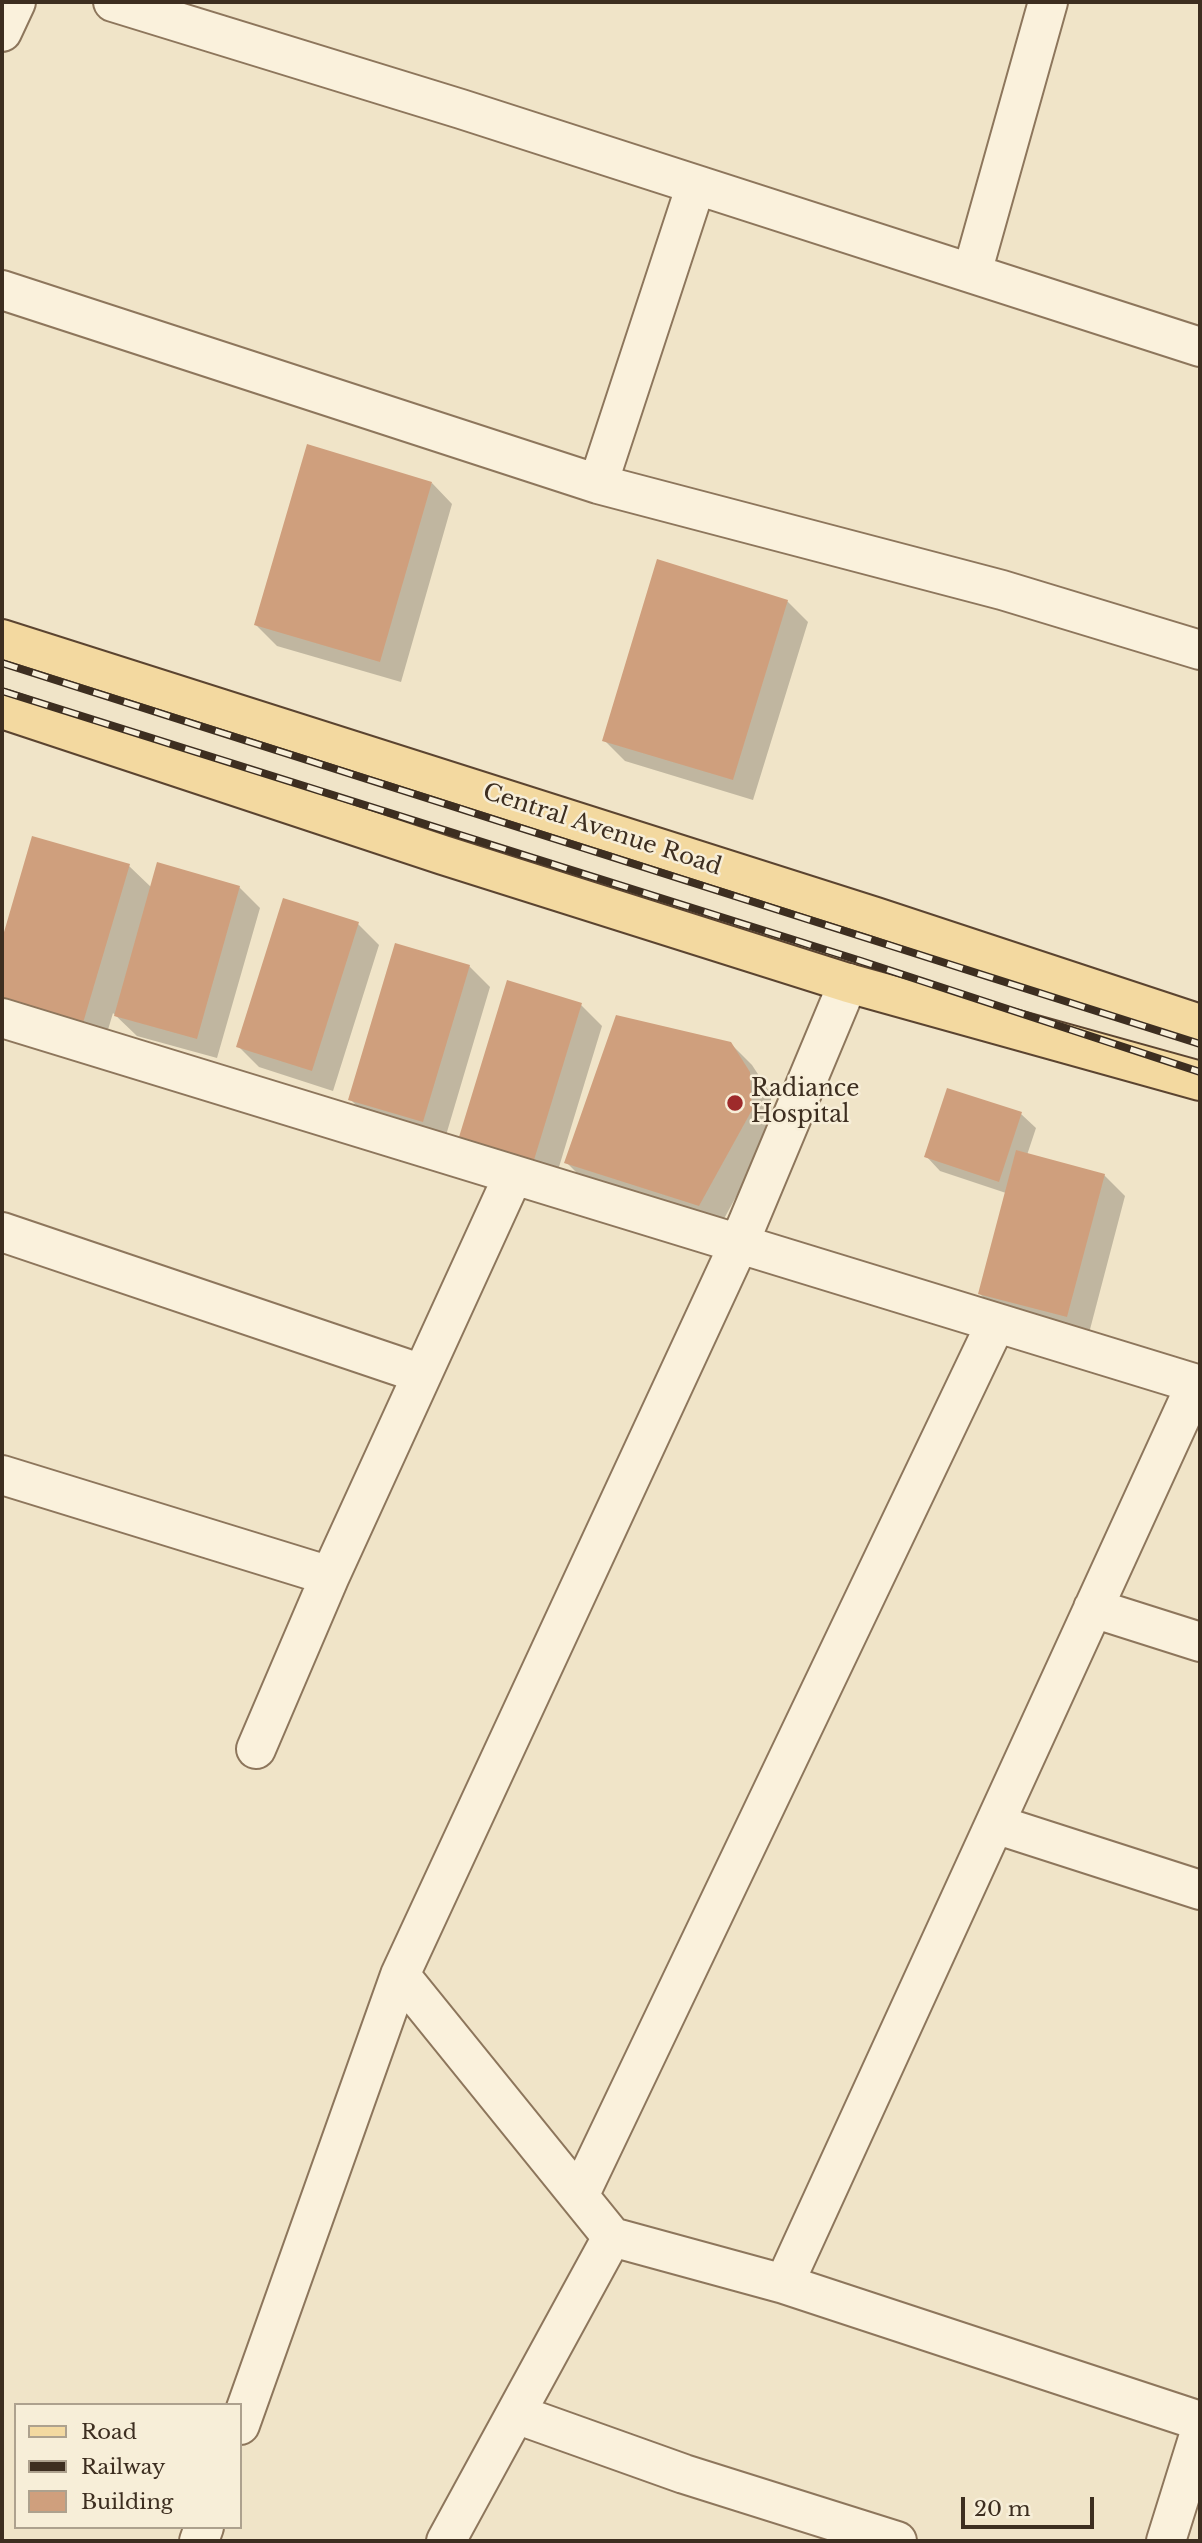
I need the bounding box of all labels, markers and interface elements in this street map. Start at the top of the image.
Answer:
street label: Central Avenue Road [479,778,725,882]
place label: Radiance Hospital [751,1076,859,1130]
marker: Radiance Hospital [725,1093,745,1113]
legend [14,2403,242,2529]
text: Road [81,2419,137,2445]
text: Railway [81,2454,165,2480]
scale bar [964,2484,1097,2528]
text: Building [81,2489,173,2515]
text: 20 m [974,2496,1031,2522]

